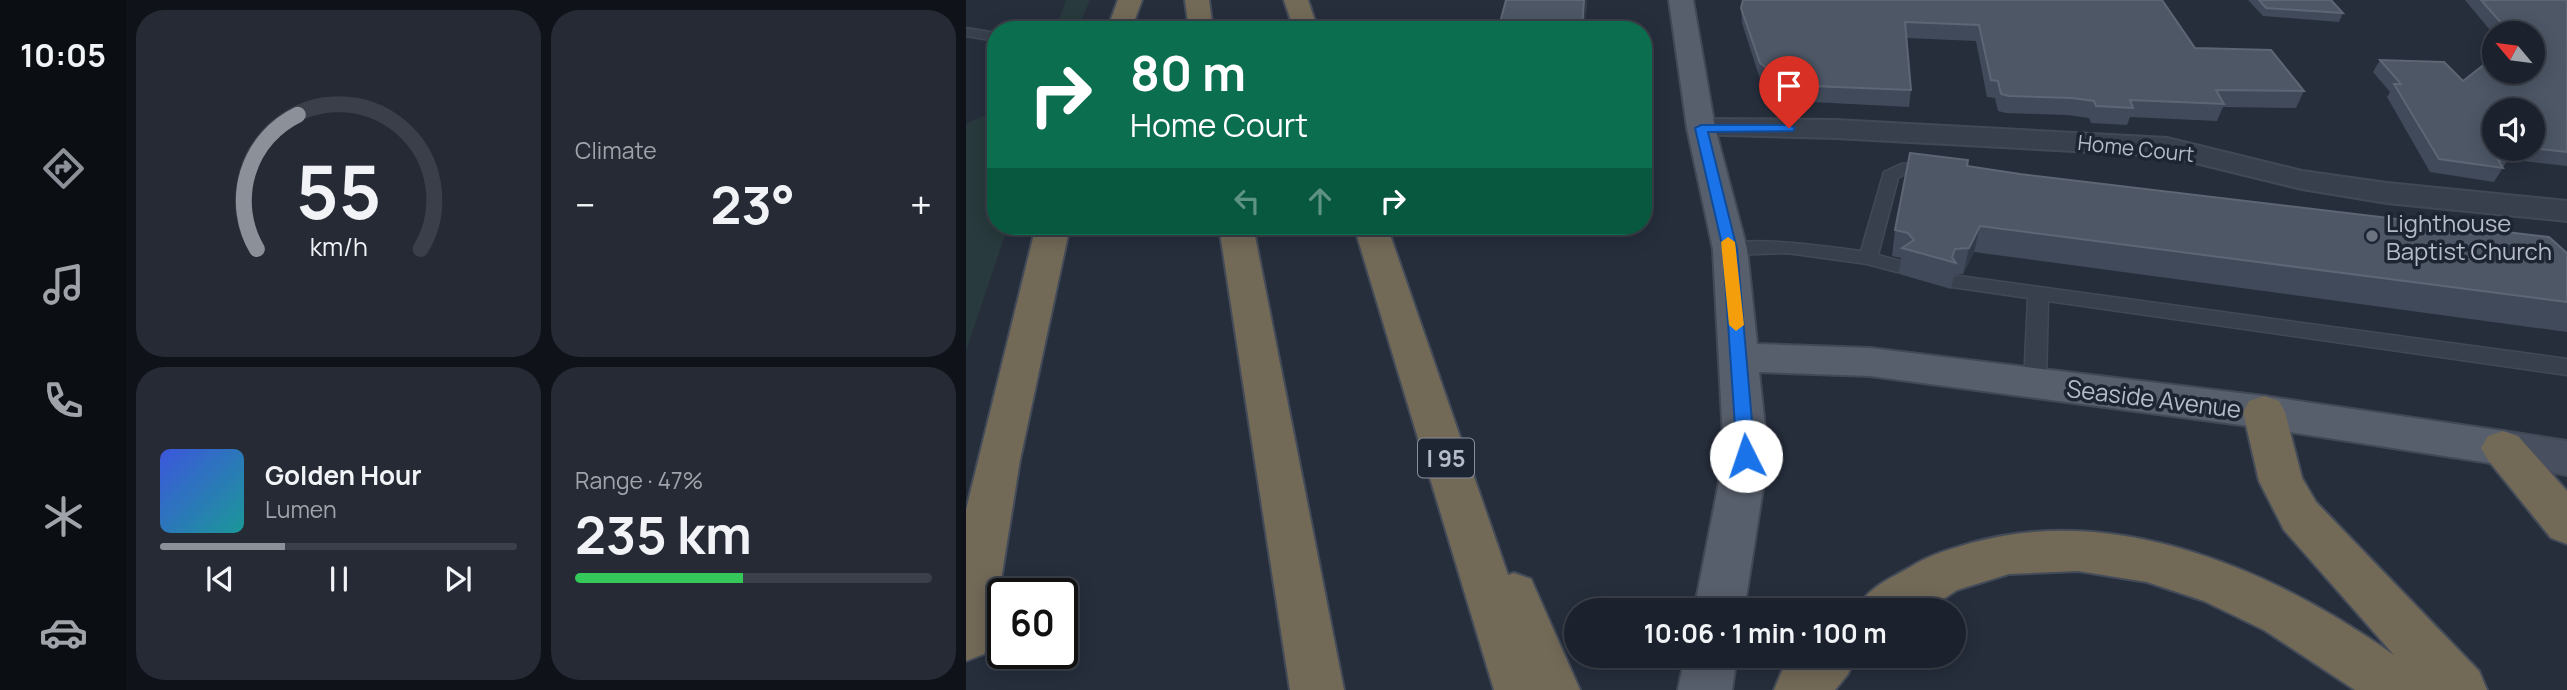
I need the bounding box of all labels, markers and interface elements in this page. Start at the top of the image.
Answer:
north arrow [2482,21,2544,84]
map controls [2482,21,2545,161]
text: 10:05 [20,33,106,77]
text: 80 m [1130,39,1246,106]
icon: right [1015,49,1106,140]
pin [1759,56,1819,128]
icon: arrive [1770,67,1808,105]
button: sound [2482,98,2545,161]
text: Home Court [1130,103,1308,147]
street label: Home Court [2076,128,2196,168]
text: Climate [575,134,657,166]
text: 55 [296,142,381,242]
icon: directions [39,144,88,193]
text: 23° [711,169,795,240]
text: − [575,178,596,230]
text: + [910,178,932,230]
icon: left [1228,182,1266,220]
icon: ahead [1301,182,1339,220]
icon: right [1374,182,1412,220]
place label: Lighthouse Baptist Church [2386,206,2552,267]
marker: Lighthouse Baptist Church [2364,228,2380,244]
text: km/h [309,229,368,264]
icon: music [39,260,88,309]
street label: Seaside Avenue [2065,371,2243,425]
icon: phone [39,376,88,425]
position arrow [1709,419,1783,493]
road number: I 95 [1418,438,1474,478]
text: Golden Hour [265,457,422,493]
text: Range · 47% [575,464,703,496]
icon: climate [39,492,88,541]
text: Lumen [265,493,337,525]
text: 235 km [575,499,752,570]
icon: previous [201,560,239,598]
icon: pause [320,560,358,598]
icon: next [439,560,477,598]
speed limit sign: 60 [987,578,1078,669]
icon: car [39,608,88,657]
text: 10:06 · 1 min · 100 m [1643,615,1887,651]

